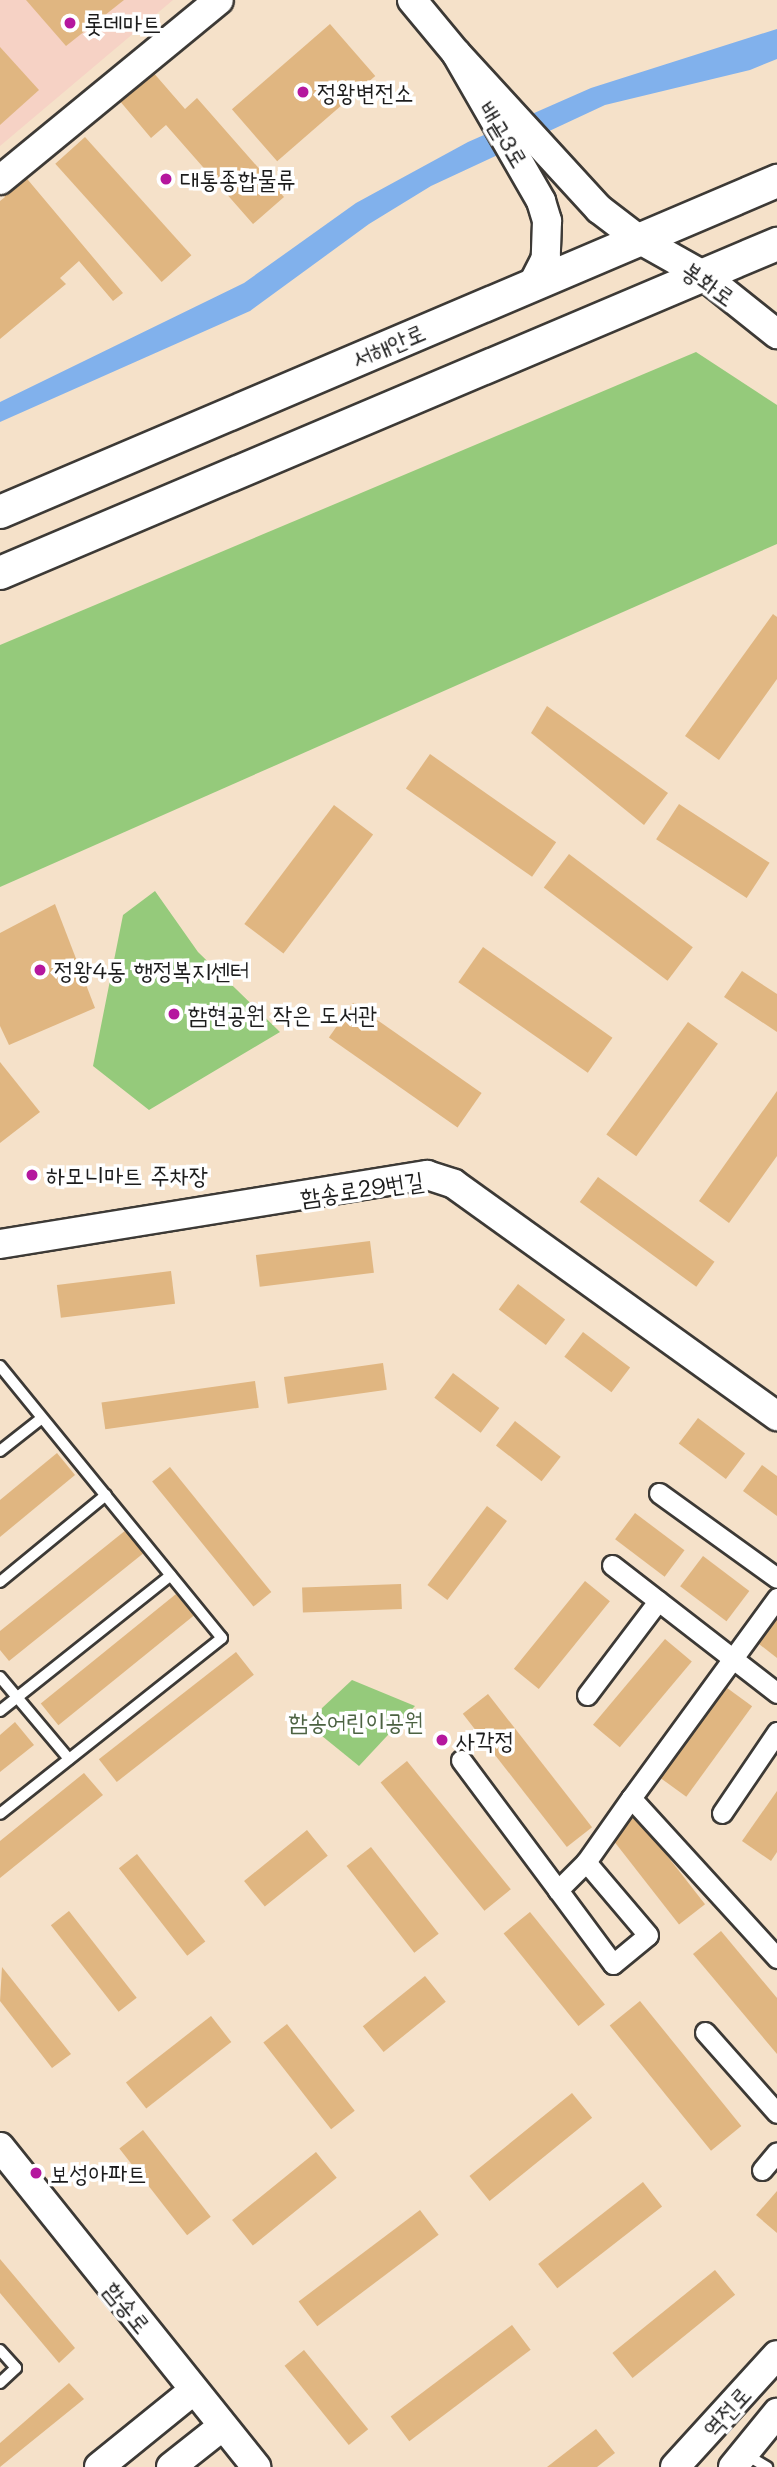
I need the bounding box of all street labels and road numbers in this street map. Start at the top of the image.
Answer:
street label: 배곧3로 [473,96,535,172]
street label: 봉화로 [677,255,741,311]
street label: 서해안로 [347,317,429,373]
street label: 함송로29번길 [299,1165,425,1211]
street label: 함송로 [99,2275,157,2339]
street label: 역전로 [696,2380,756,2442]

